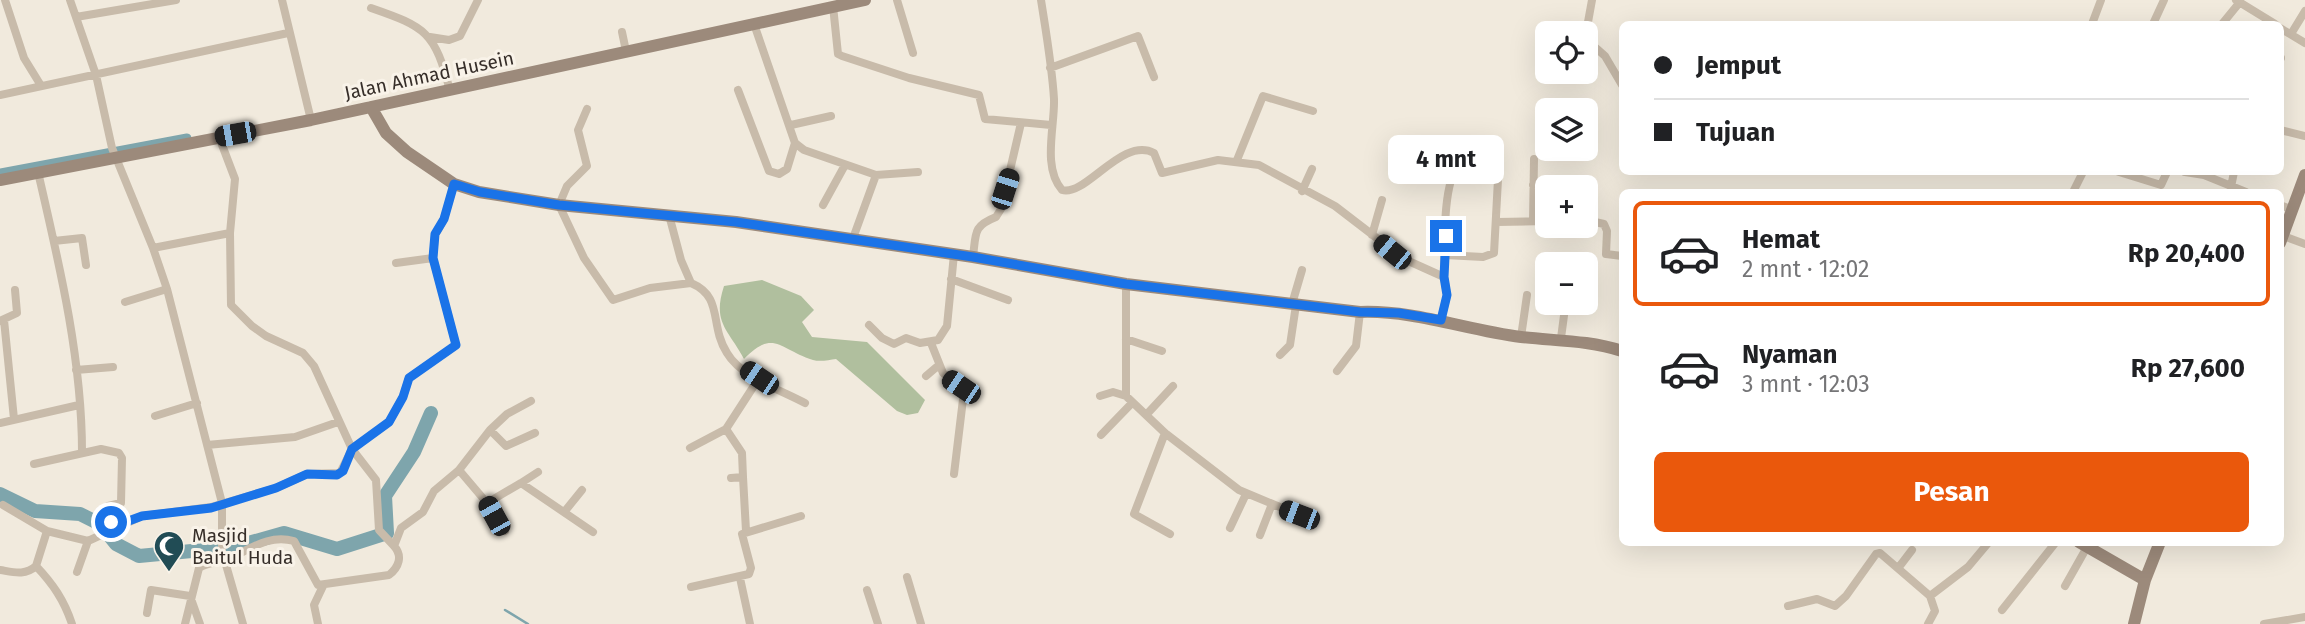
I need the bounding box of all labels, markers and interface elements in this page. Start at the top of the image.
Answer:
map controls [1535,21,1598,315]
button: locate [1535,21,1598,84]
street label: Jalan Ahmad Husein [342,46,516,105]
text: Jemput [1696,50,1781,81]
button: layers [1535,98,1598,161]
text: Tujuan [1696,117,1775,148]
car [213,120,258,148]
callout: 4 mnt [1388,134,1504,184]
text: 4 mnt [1416,145,1476,173]
car [989,166,1022,212]
button: + [1535,175,1598,238]
route end [1430,220,1462,252]
icon: car [1658,222,1721,285]
text: Hemat [1742,224,1820,255]
car [1370,231,1415,273]
text: Rp 20,400 [2128,238,2245,269]
button: − [1535,252,1598,315]
text: 2 mnt · 12:02 [1742,255,1870,283]
icon: car [1658,337,1721,400]
text: Nyaman [1742,339,1838,370]
text: Rp 27,600 [2131,353,2245,384]
car [736,358,783,398]
car [938,367,985,407]
text: 3 mnt · 12:03 [1742,370,1870,398]
button: Pesan [1654,452,2249,532]
car [475,493,514,539]
car [1276,498,1323,532]
route start [95,506,127,538]
place label: Masjid Baitul Huda [192,524,293,569]
mosque icon: Masjid Baitul Huda [152,529,186,573]

